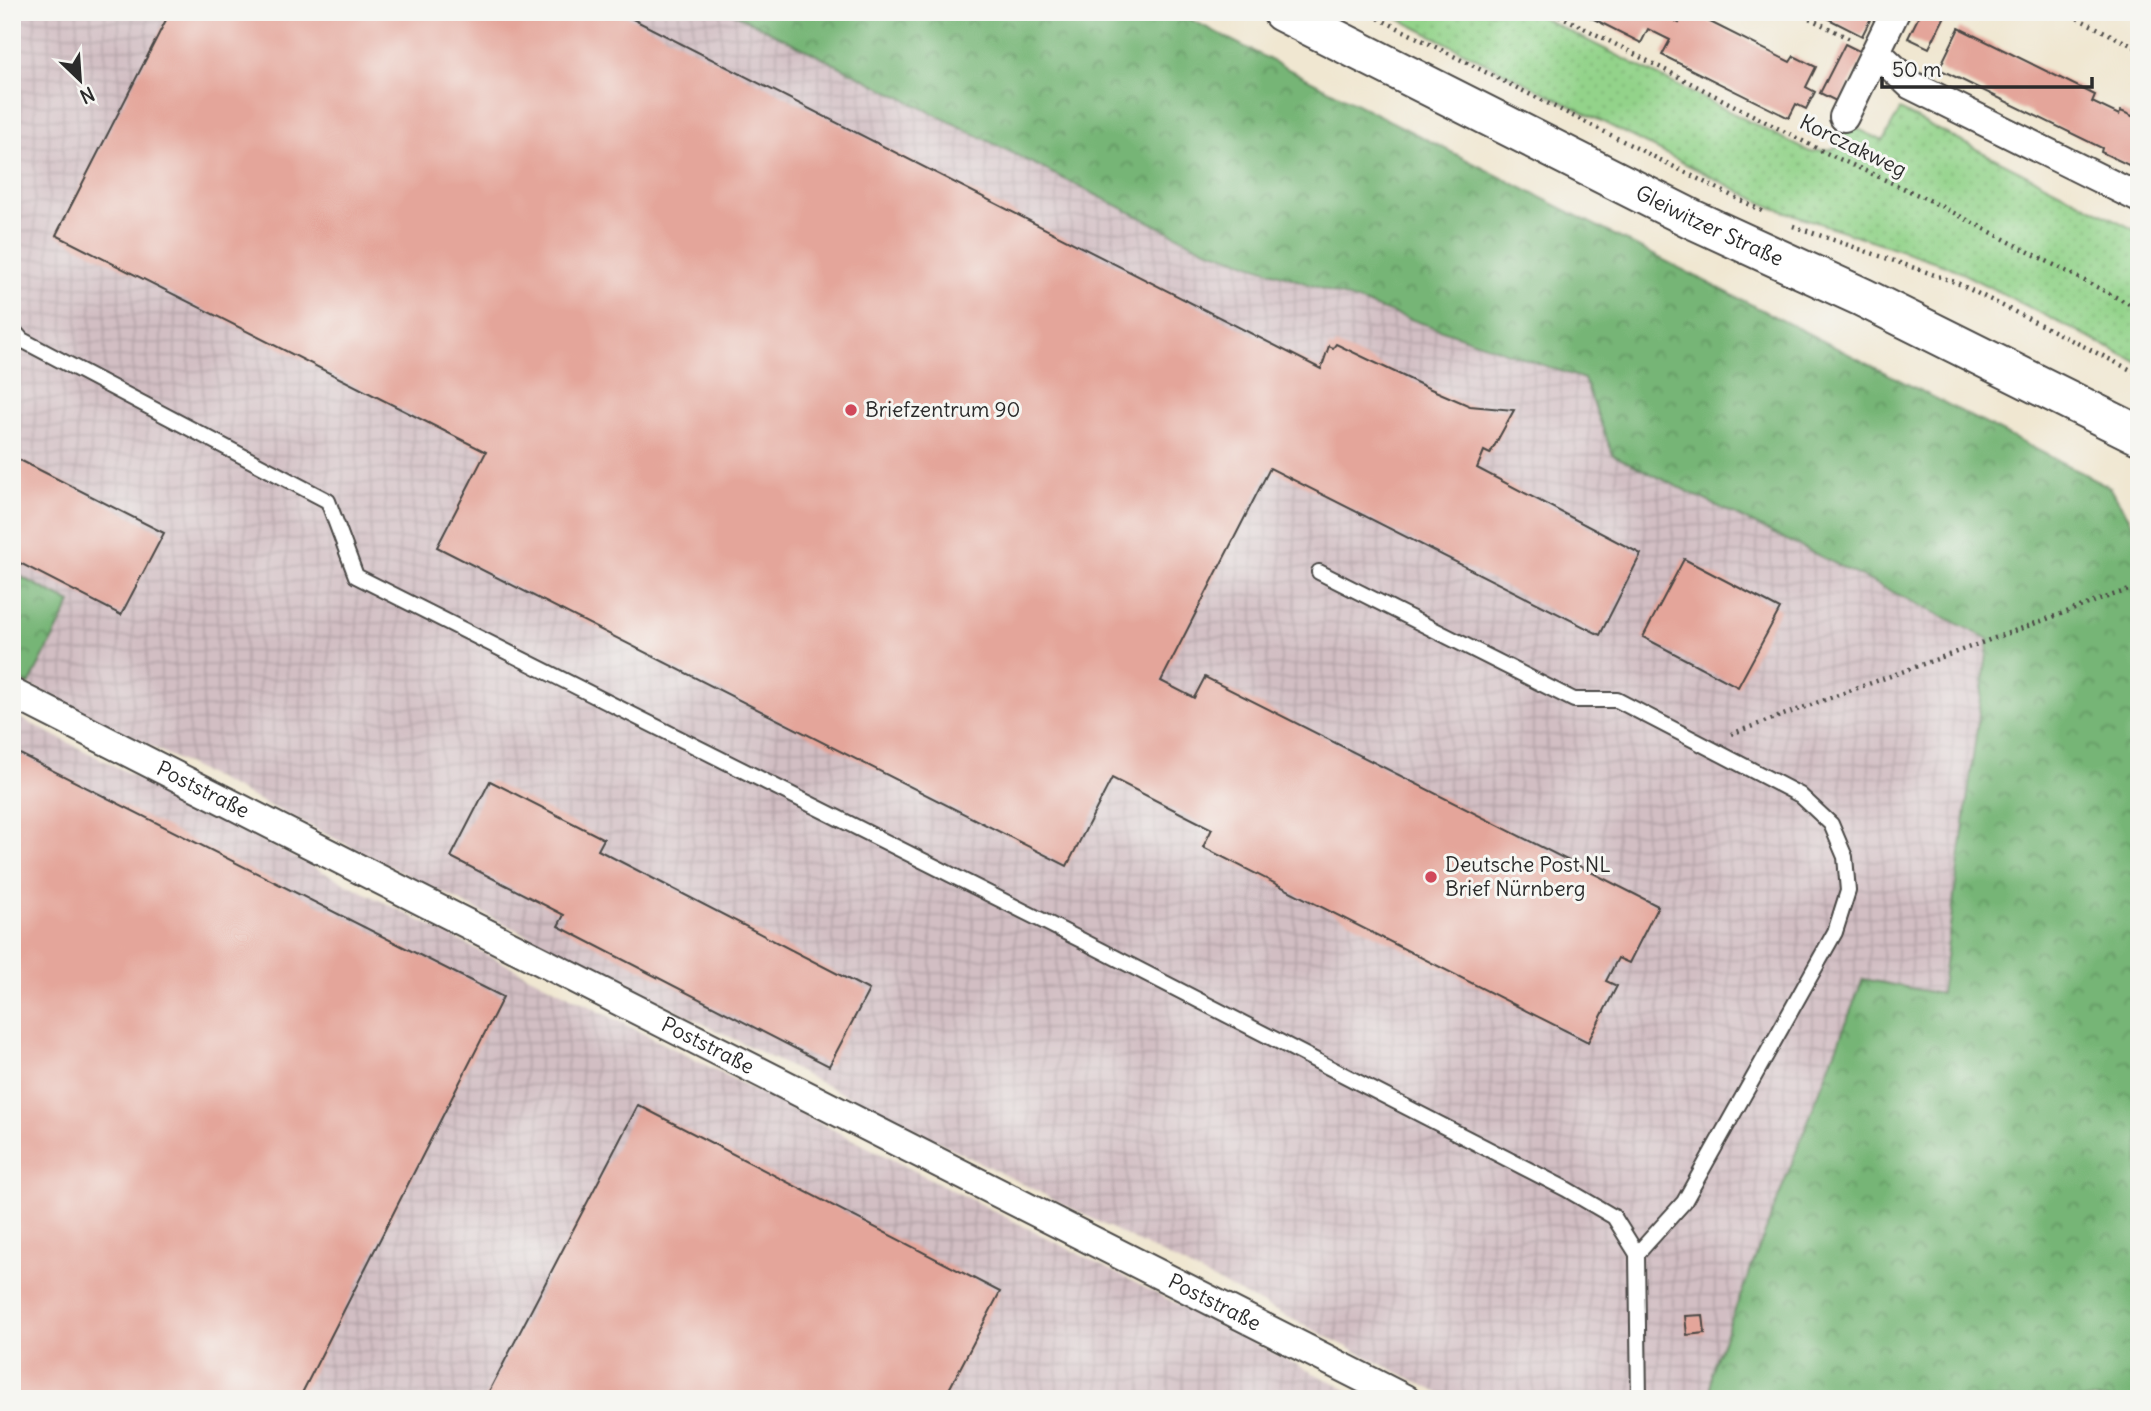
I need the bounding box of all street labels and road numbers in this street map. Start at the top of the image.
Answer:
street label: Korczakweg [1795,108,1911,183]
street label: Gleiwitzer Straße [1631,179,1788,272]
street label: Poststraße [152,755,254,824]
street label: Poststraße [657,1010,759,1080]
street label: Poststraße [1164,1267,1265,1337]

